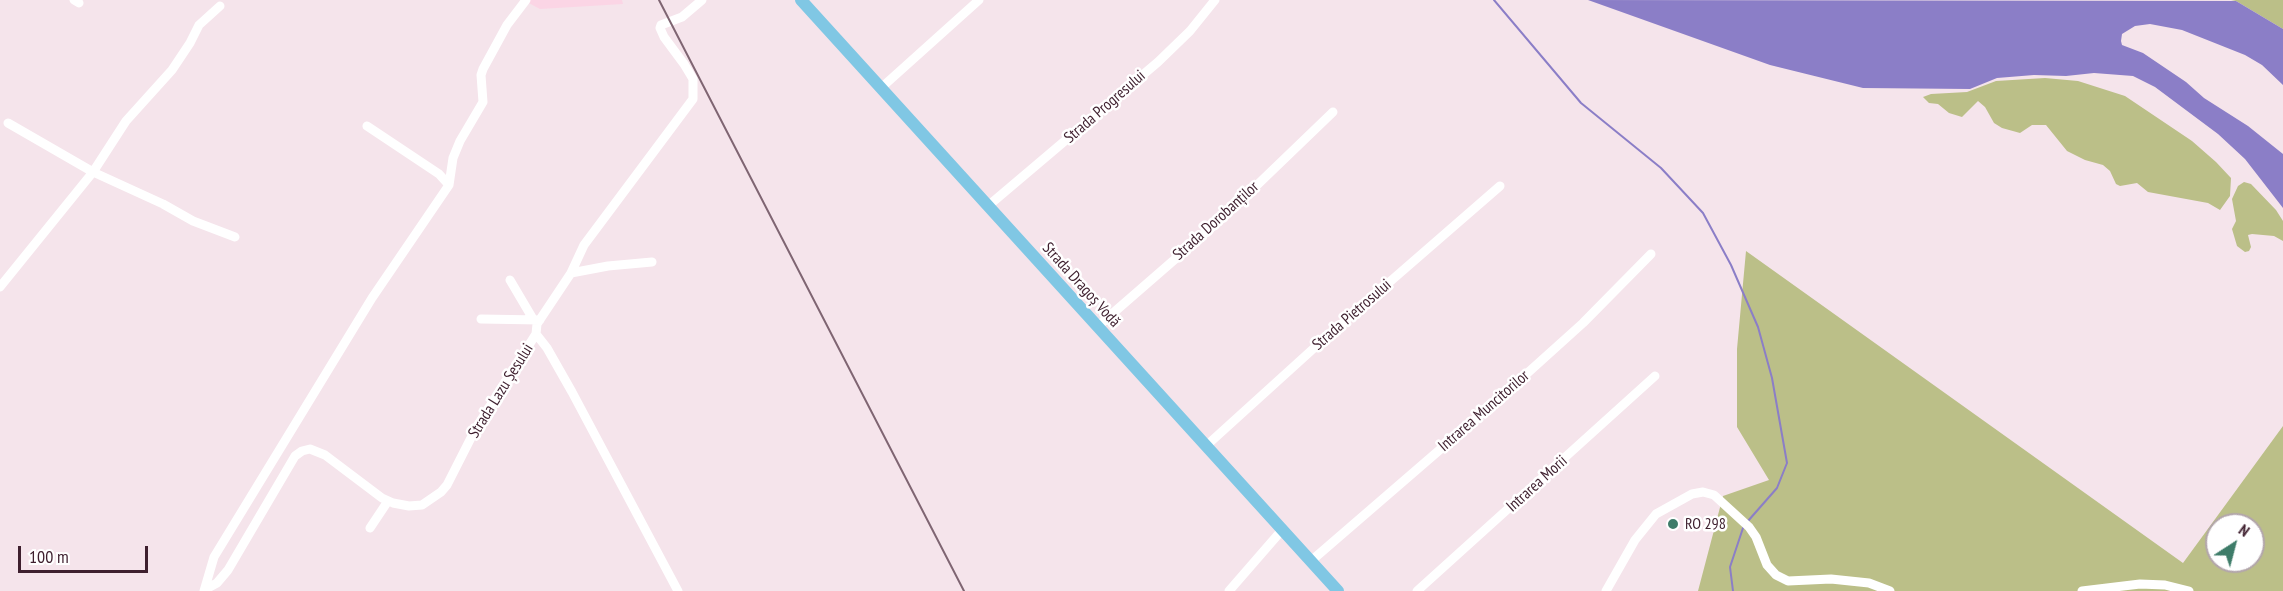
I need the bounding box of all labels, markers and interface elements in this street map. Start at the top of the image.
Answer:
street label: Strada Progresului [1061,67,1149,147]
street label: Strada Dorobanților [1169,178,1263,264]
street label: Strada Dragoș Vodă [1038,239,1124,331]
street label: Strada Pietrosului [1309,276,1395,354]
street label: Strada Lazu Șesului [464,340,538,442]
street label: Intrarea Muncitorilor [1435,366,1533,456]
street label: Intrarea Morii [1503,452,1571,516]
north arrow [2205,513,2265,573]
place label: RO 298 [1685,514,1726,534]
marker: RO 298 [1666,517,1680,531]
text: N [2235,519,2254,541]
scale bar [21,534,152,572]
text: 100 m [29,545,69,568]

